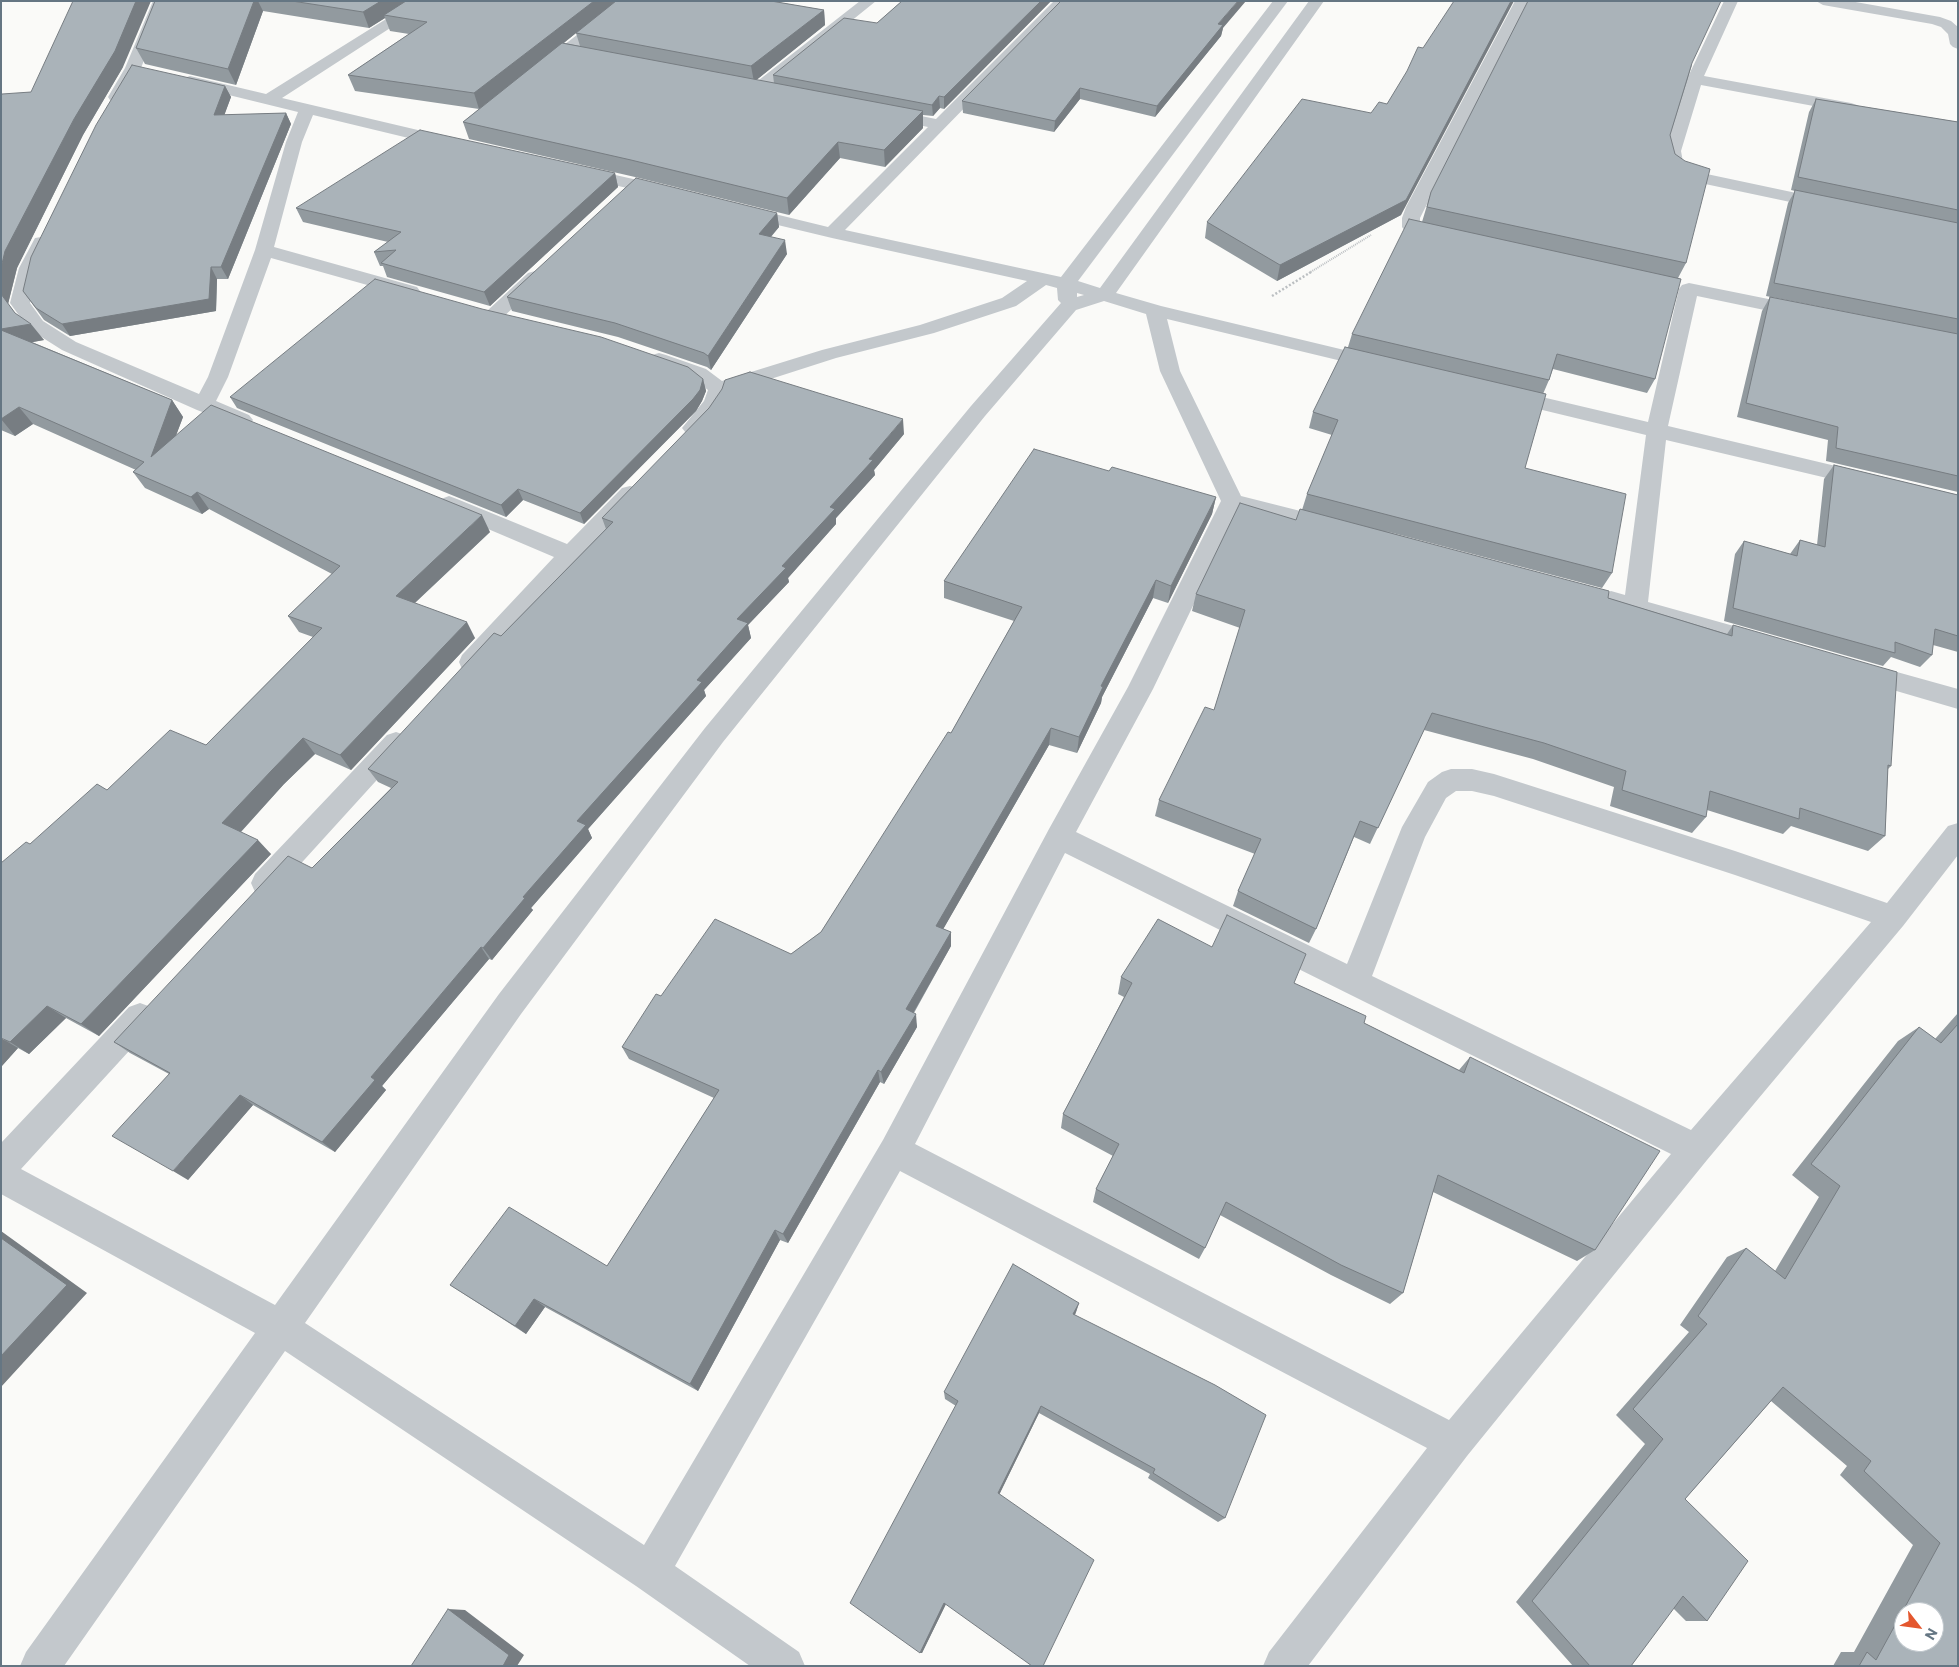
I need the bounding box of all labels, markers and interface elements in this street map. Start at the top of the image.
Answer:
north arrow [1894,1602,1944,1652]
text: N [1922,1625,1942,1643]

